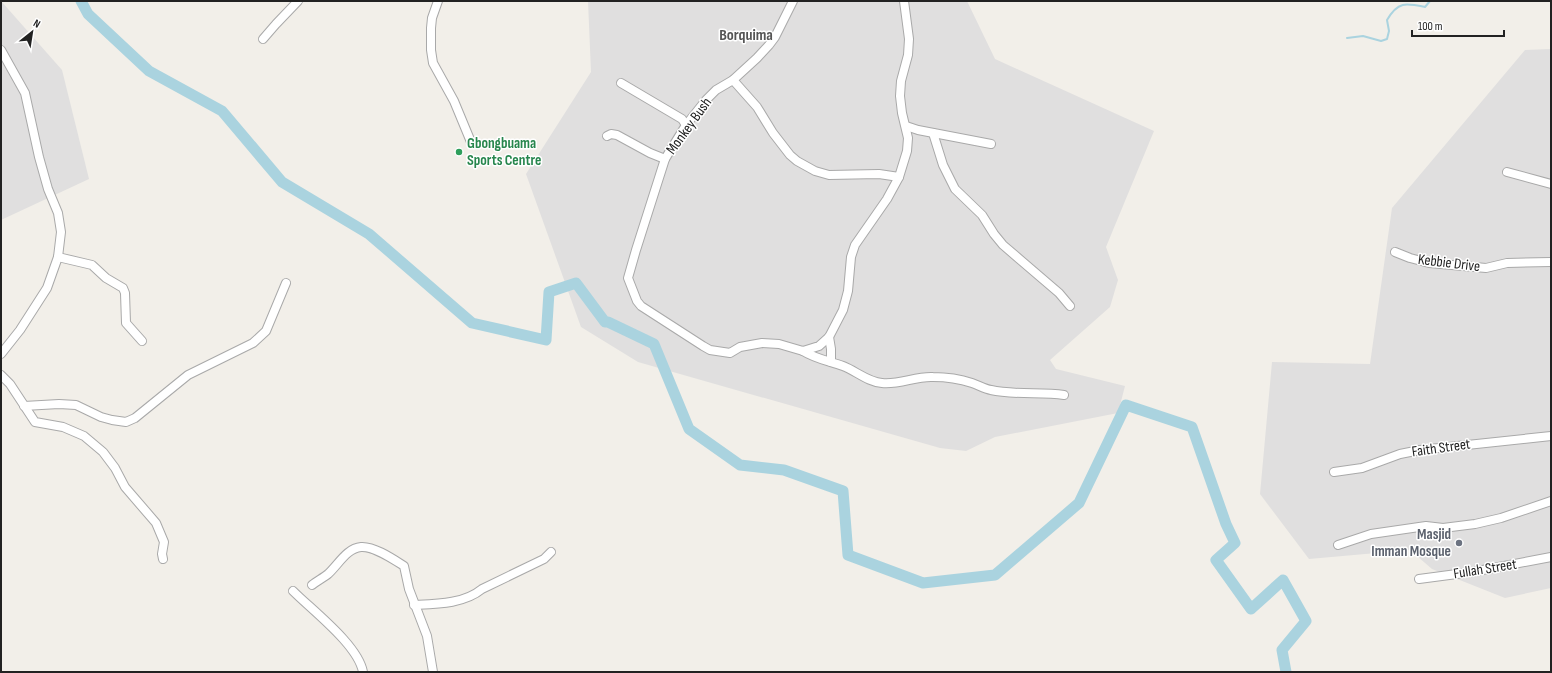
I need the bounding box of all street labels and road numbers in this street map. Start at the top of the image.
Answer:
street label: Monkey Bush [662,94,716,158]
street label: Kebbie Drive [1417,250,1481,276]
street label: Faith Street [1410,434,1472,462]
street label: Fullah Street [1452,555,1518,583]

